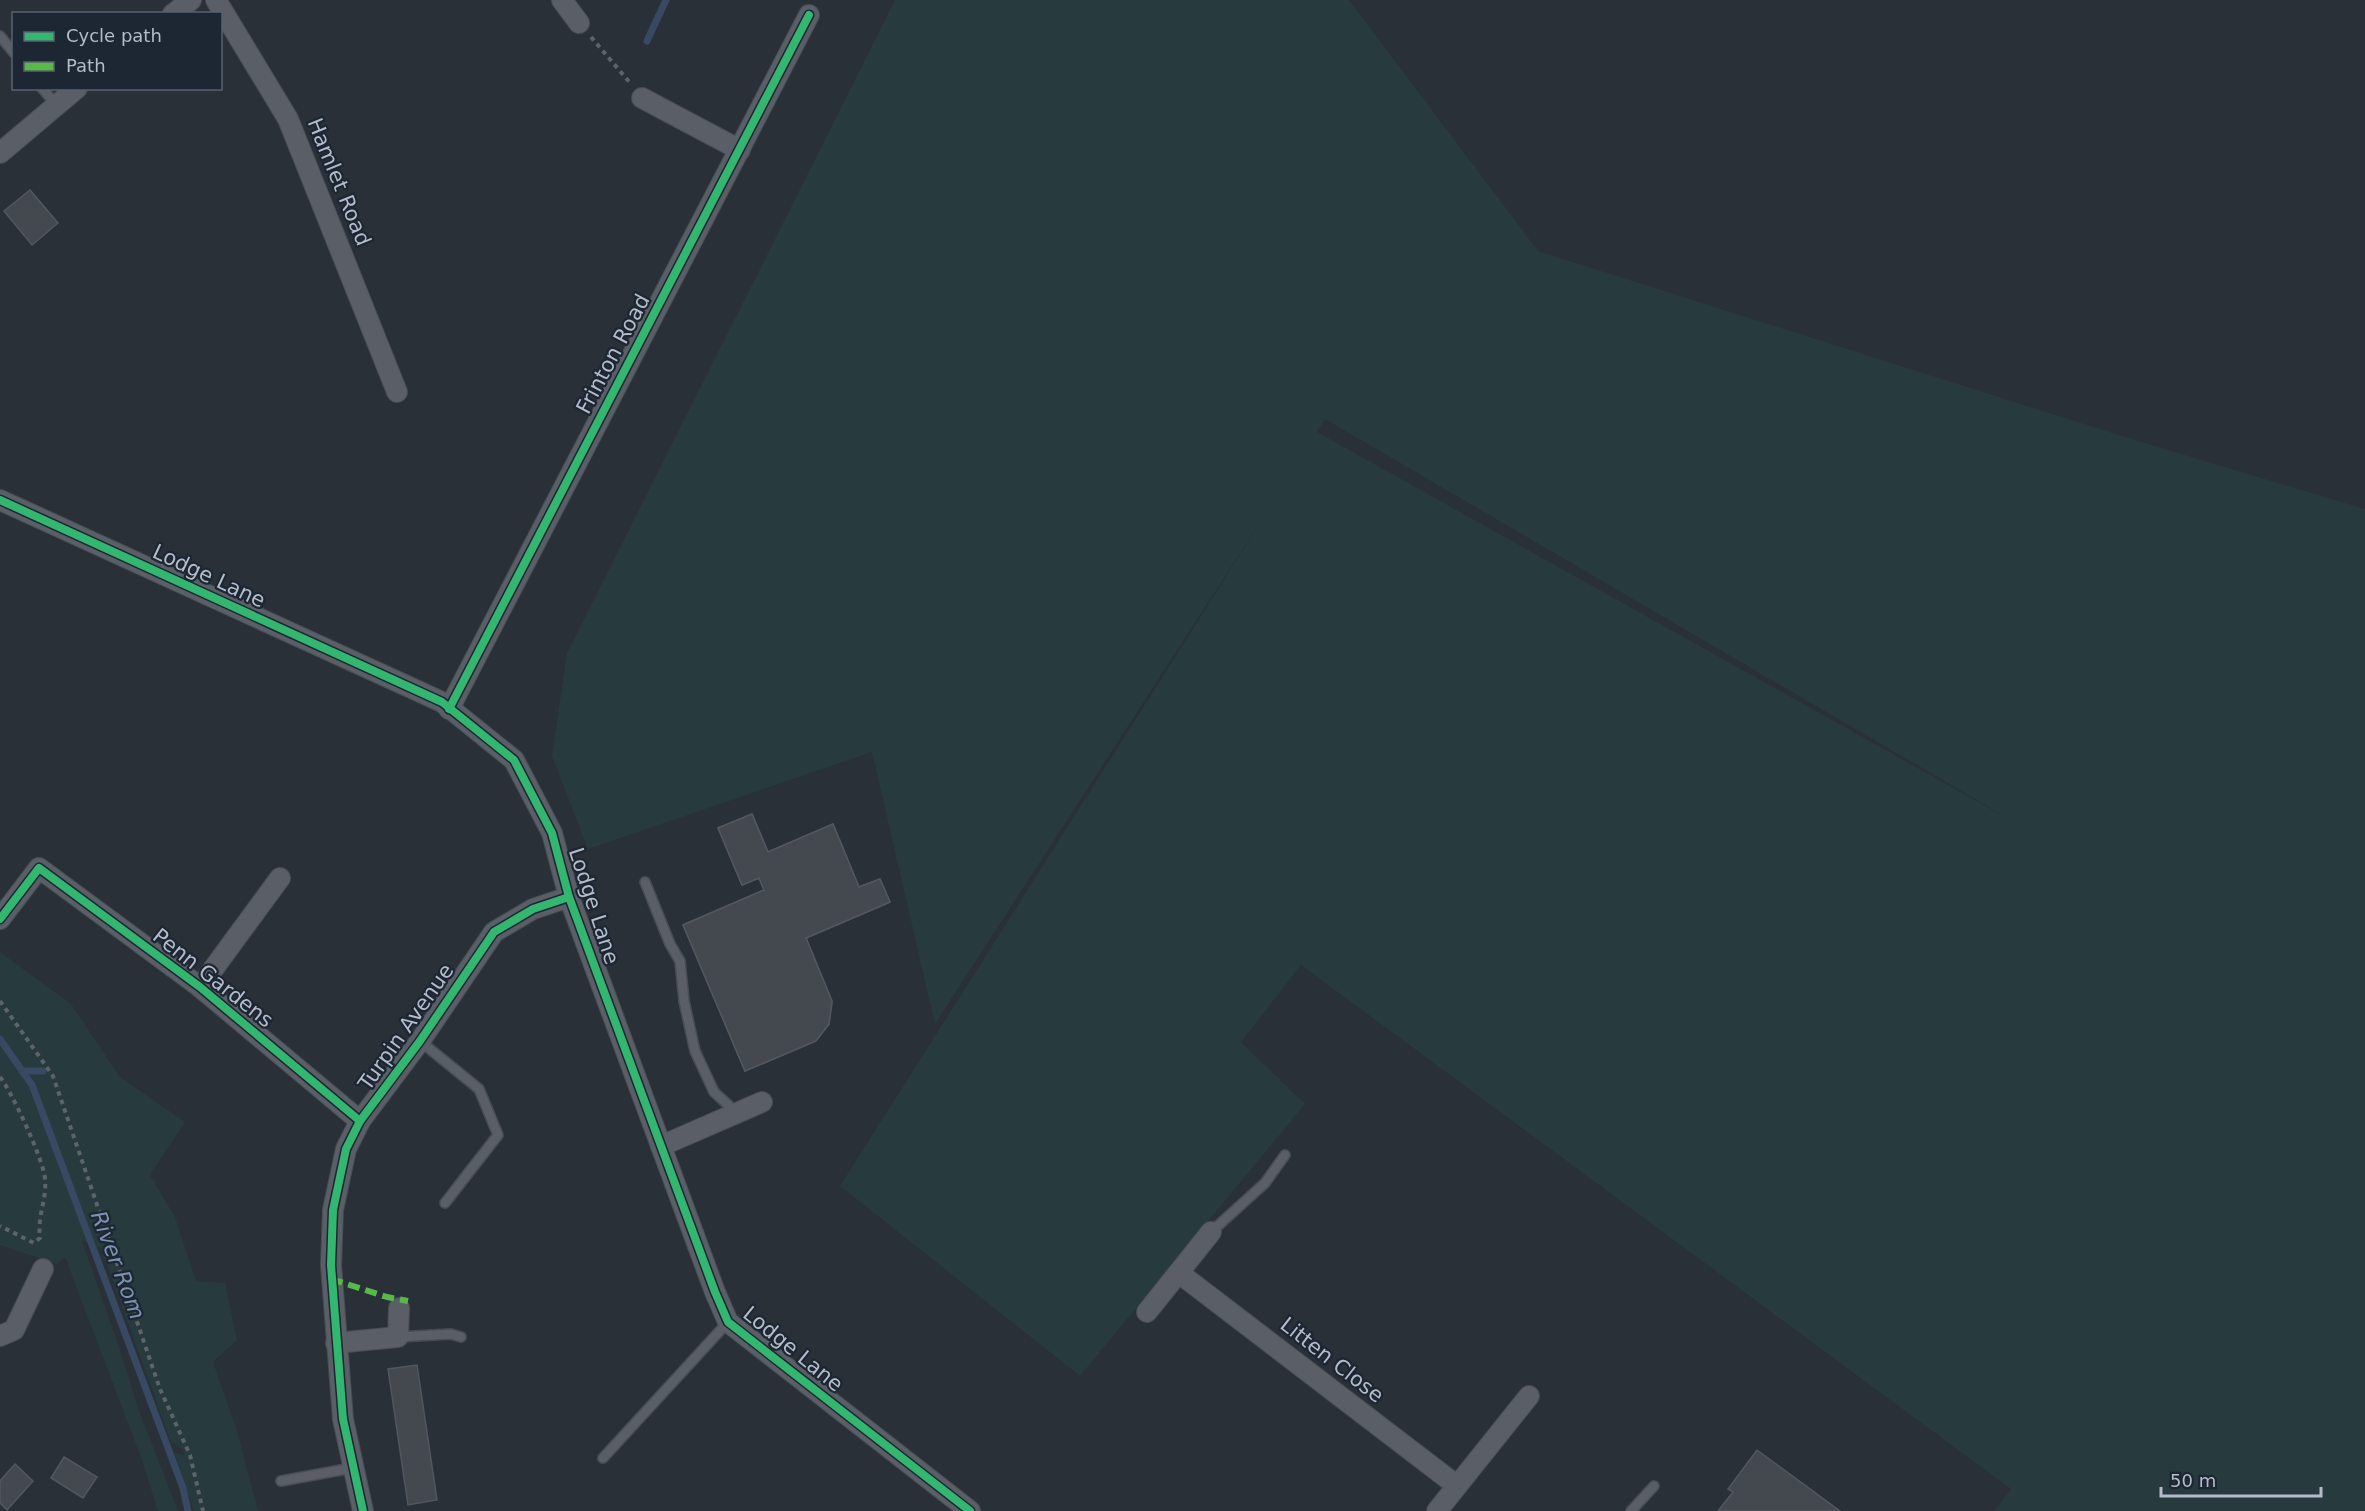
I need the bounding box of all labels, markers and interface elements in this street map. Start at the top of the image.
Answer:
legend [12,12,222,90]
text: Cycle path [66,25,162,46]
text: Path [66,55,106,76]
street label: Hamlet Road [302,115,376,249]
street label: Frinton Road [571,290,655,418]
street label: Lodge Lane [149,540,269,612]
street label: Lodge Lane [564,845,624,967]
street label: Penn Gardens [148,924,278,1032]
street label: Turpin Avenue [353,959,458,1096]
water label: River Rom [86,1207,150,1323]
street label: Lodge Lane [738,1302,848,1396]
street label: Litten Close [1276,1312,1388,1408]
scale bar [2161,1460,2322,1498]
text: 50 m [2170,1470,2216,1491]

